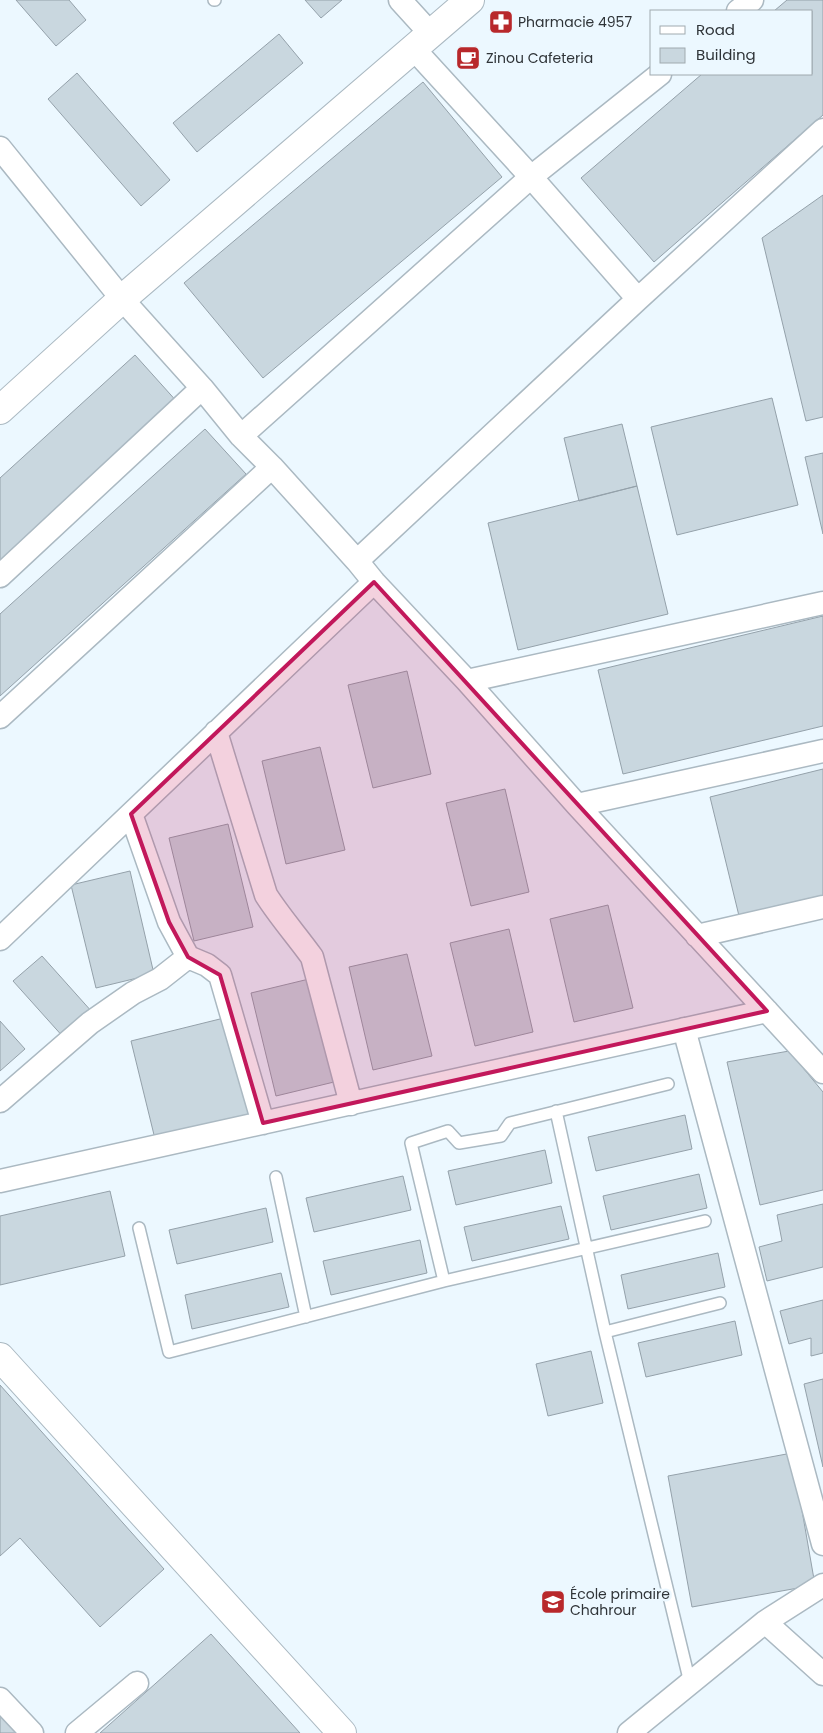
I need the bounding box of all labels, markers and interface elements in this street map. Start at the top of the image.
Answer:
pharmacy icon: Pharmacie 4957 [488,9,514,35]
legend [650,10,813,75]
place label: Pharmacie 4957 [518,12,632,32]
text: Road [696,19,735,40]
text: Building [696,44,756,65]
cafe icon: Zinou Cafeteria [455,45,481,71]
place label: Zinou Cafeteria [486,48,593,68]
place label: École primaire Chahrour [570,1584,670,1620]
school or university icon: École primaire Chahrour [540,1589,566,1615]

